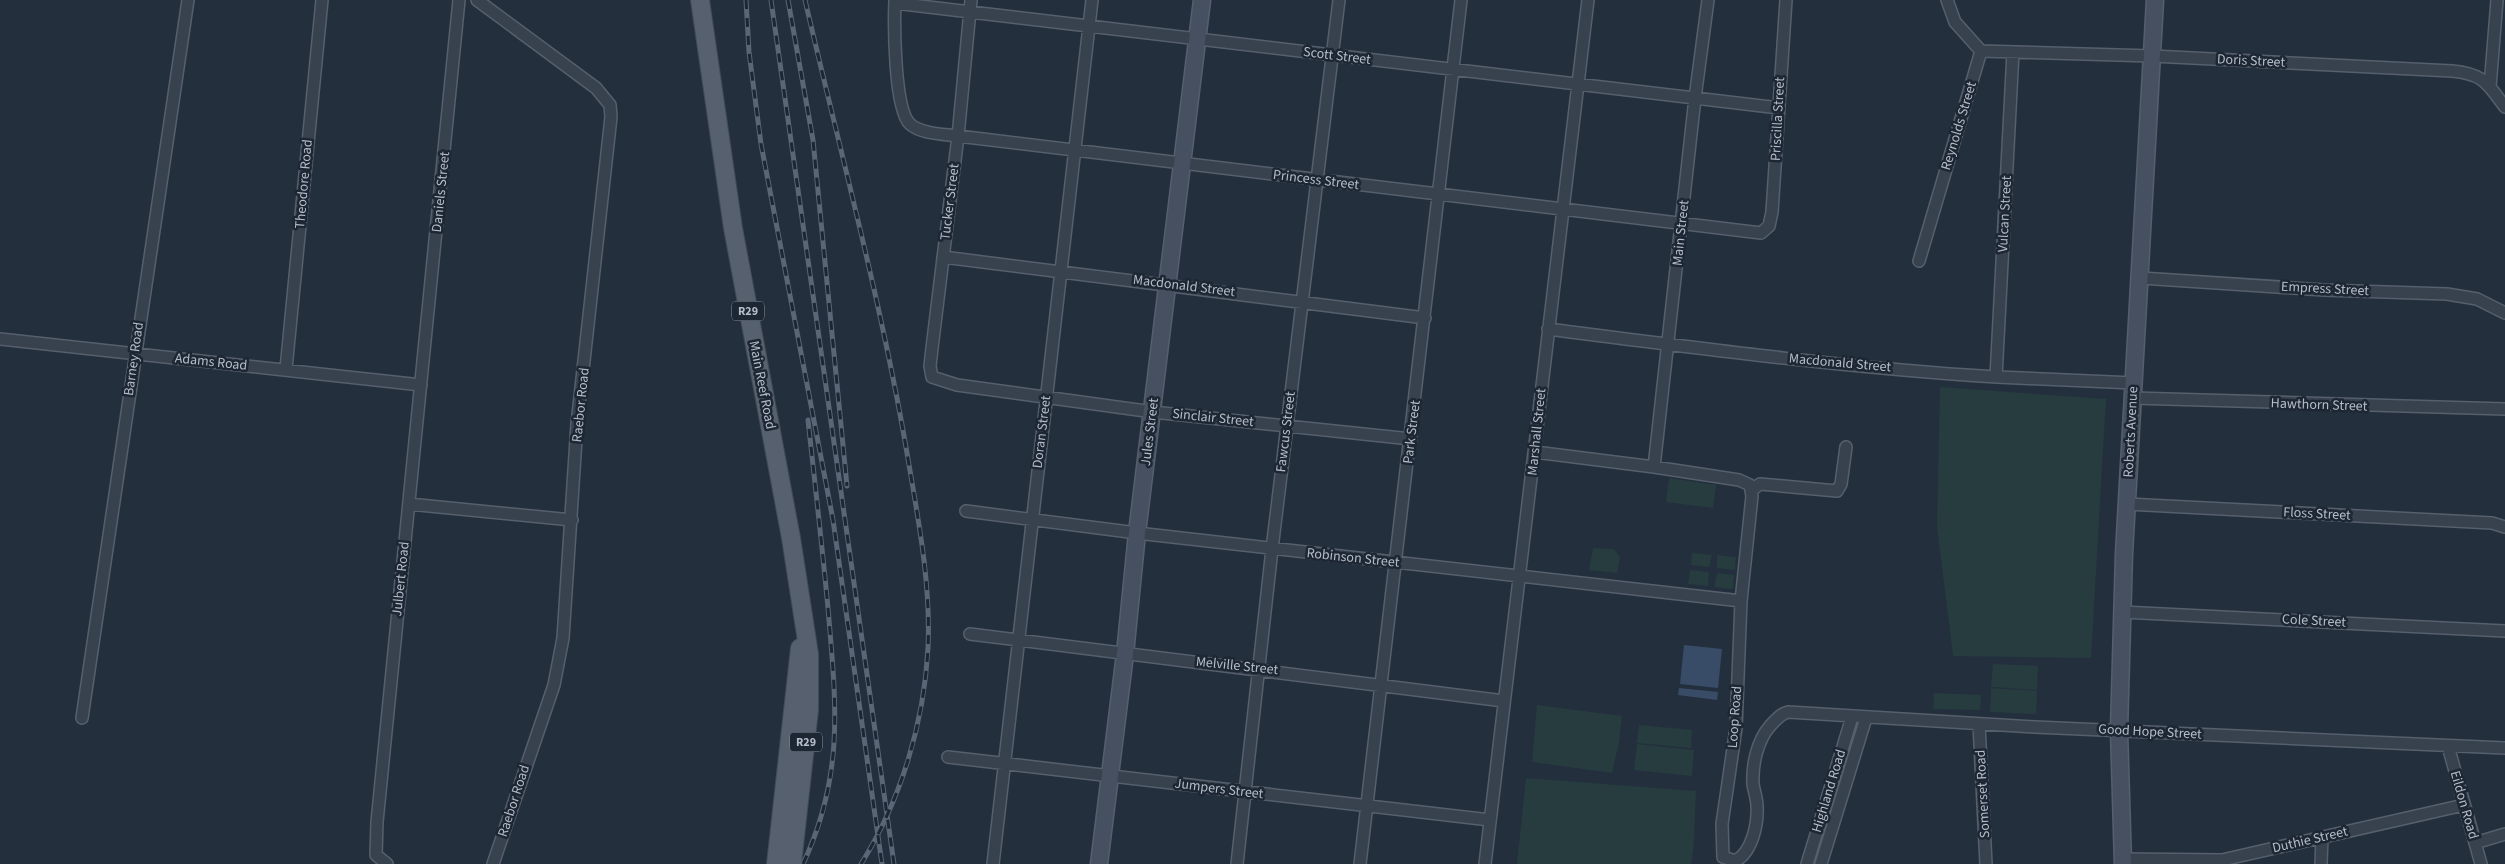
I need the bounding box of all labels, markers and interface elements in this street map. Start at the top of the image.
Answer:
street label: Scott Street [1302,42,1372,70]
street label: Doris Street [2216,49,2286,73]
street label: Priscilla Street [1766,76,1790,161]
street label: Reynolds Street [1936,79,1982,173]
street label: Theodore Road [290,139,318,229]
street label: Daniels Street [427,150,455,233]
street label: Tucker Street [935,162,965,242]
street label: Princess Street [1272,165,1360,195]
street label: Vulcan Street [1993,175,2017,253]
street label: Main Street [1668,199,1694,267]
street label: Macdonald Street [1132,270,1236,302]
street label: Empress Street [2281,277,2370,301]
road number: R29 [732,302,764,321]
street label: Barney Road [119,321,149,397]
street label: Main Reef Road [744,339,780,431]
street label: Adams Road [174,348,248,376]
street label: Macdonald Street [1788,349,1892,377]
street label: Raebor Road [567,367,595,443]
street label: Roberts Avenue [2119,386,2143,478]
street label: Marshall Street [1522,387,1552,477]
street label: Fawcus Street [1271,390,1301,474]
street label: Hawthorn Street [2270,393,2368,417]
street label: Doran Street [1028,394,1056,470]
street label: Jules Street [1136,396,1164,467]
street label: Park Street [1398,399,1426,465]
street label: Sinclair Street [1171,404,1255,432]
street label: Floss Street [2283,502,2352,526]
street label: Julbert Road [387,541,415,617]
street label: Robinson Street [1306,543,1401,573]
street label: Cole Street [2282,609,2347,633]
street label: Melville Street [1195,652,1279,680]
street label: Loop Road [1723,685,1747,749]
street label: Good Hope Street [2098,719,2203,745]
road number: R29 [790,732,822,752]
street label: Highland Road [1807,747,1851,835]
street label: Somerset Road [1971,749,1995,839]
street label: Raebor Road [493,762,535,840]
street label: Eildon Road [2445,768,2483,842]
street label: Jumpers Street [1174,774,1265,804]
street label: Duthie Street [2270,822,2350,858]

